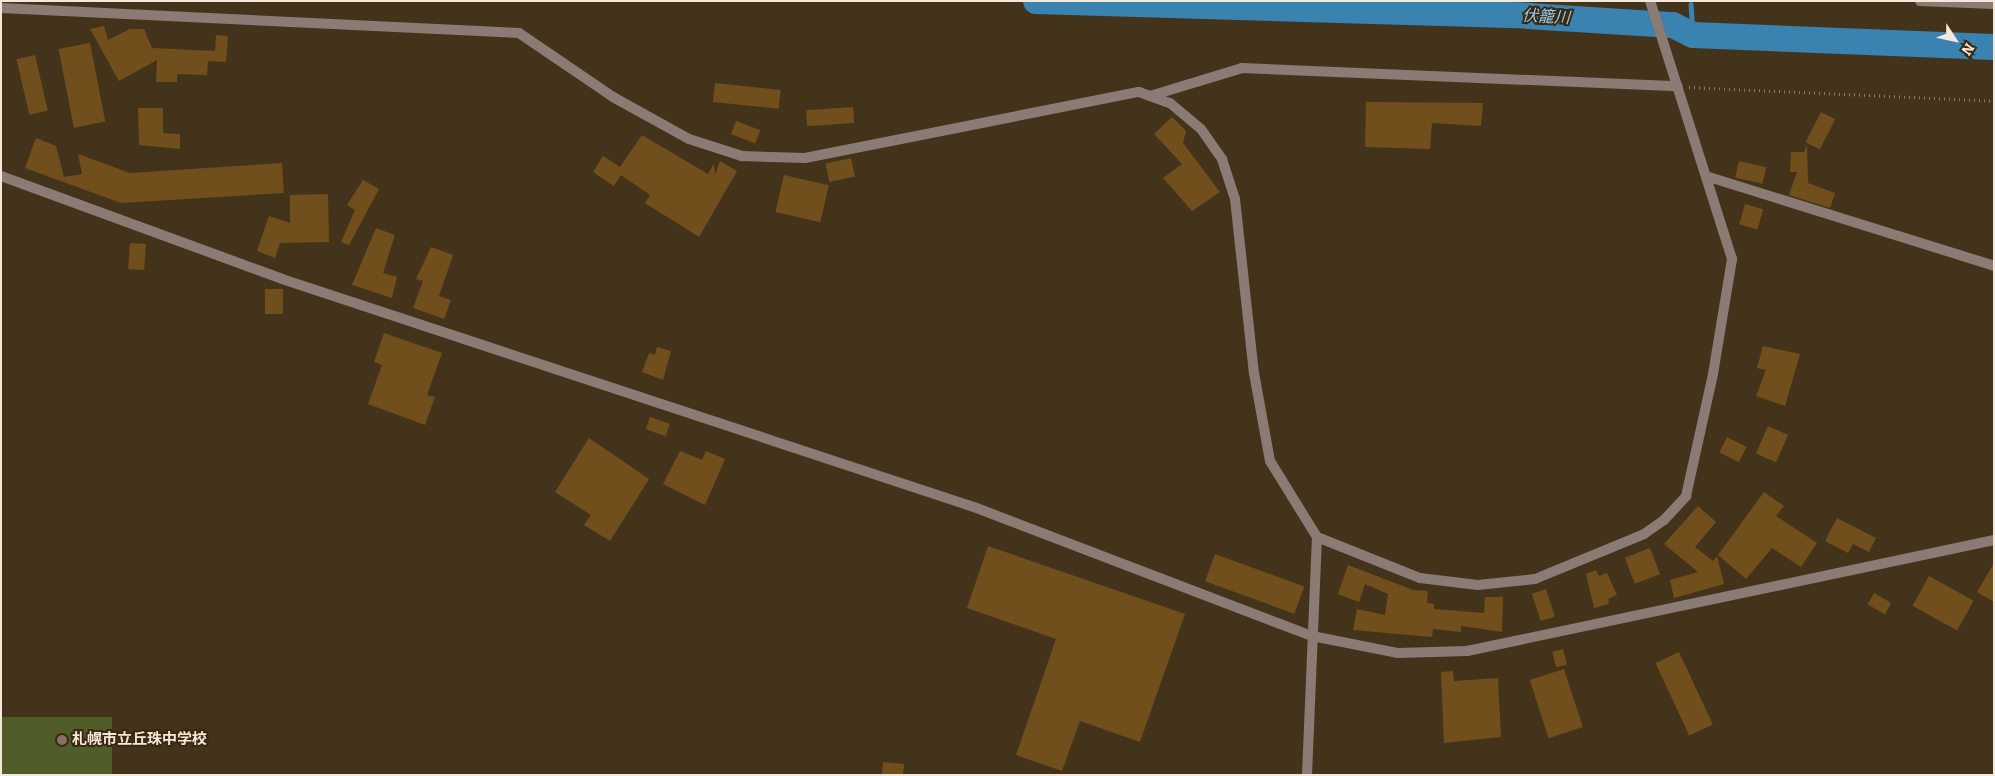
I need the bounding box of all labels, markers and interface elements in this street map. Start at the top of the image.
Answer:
water label: 伏籠川 [1522,6,1570,28]
north arrow [1930,15,1980,65]
text: N [1958,40,1978,58]
place label: 札幌市立丘珠中学校 [72,731,207,749]
marker: 札幌市立丘珠中学校 [56,734,68,746]

